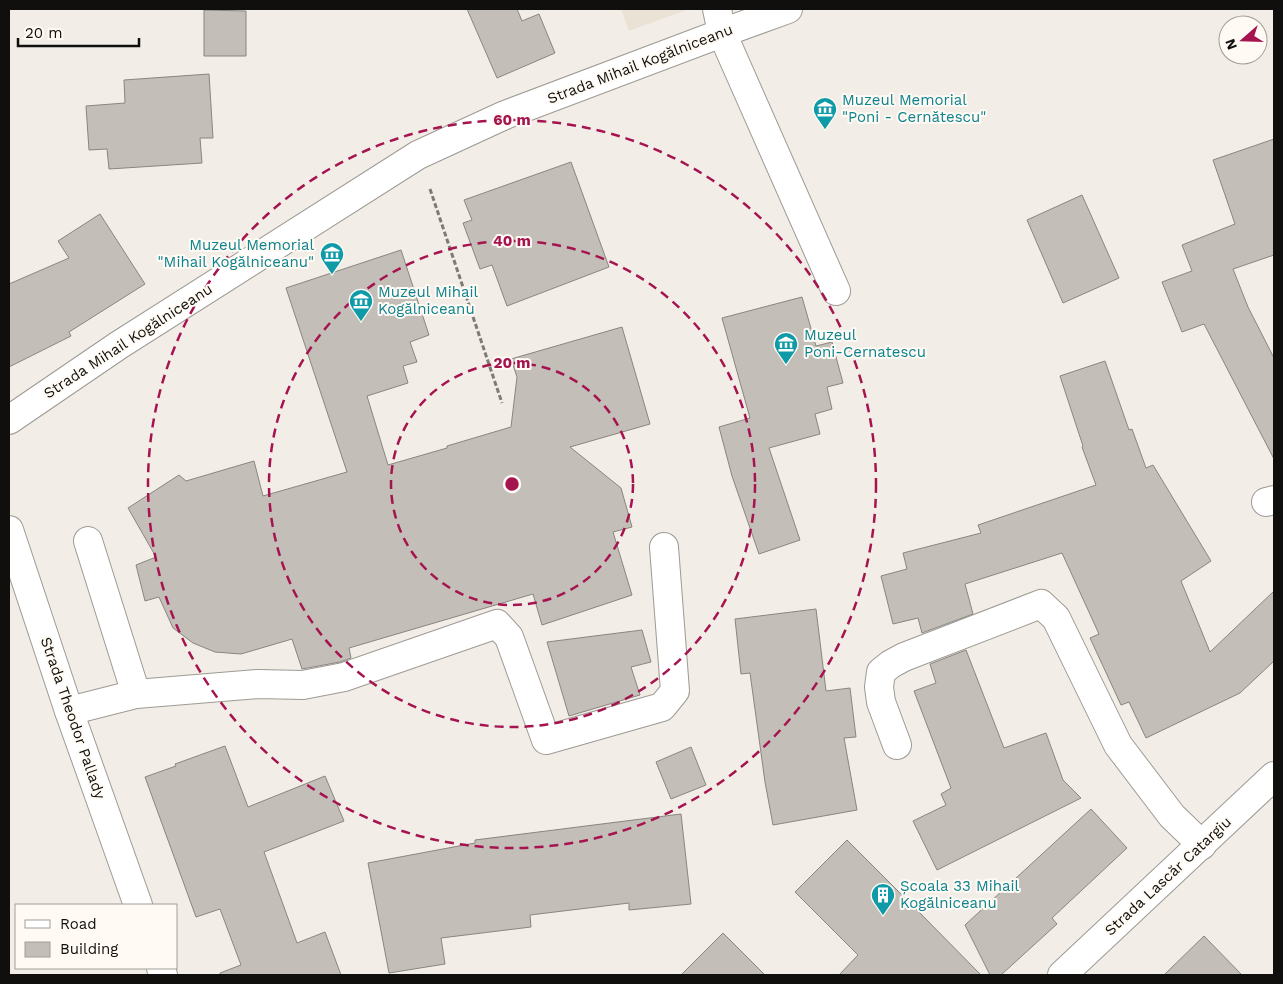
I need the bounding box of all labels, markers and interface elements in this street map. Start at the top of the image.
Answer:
scale bar [18,15,139,47]
north arrow [1218,15,1268,65]
street label: Strada Mihail Kogălniceanu [545,20,735,108]
text: 20 m [25,24,63,42]
text: N [1221,37,1240,52]
place label: Muzeul Memorial "Poni - Cernătescu" [842,91,986,126]
museum icon: Muzeul Memorial "Poni - Cernătescu" [812,96,838,130]
text: 60 m [493,111,531,129]
text: 40 m [493,232,531,250]
place label: Muzeul Memorial "Mihail Kogălniceanu" [158,236,314,271]
museum icon: Muzeul Memorial "Mihail Kogălniceanu" [319,241,345,275]
street label: Strada Mihail Kogălniceanu [40,280,216,402]
place label: Muzeul Mihail Kogălniceanu [378,283,478,318]
museum icon: Muzeul Mihail Kogălniceanu [348,288,374,322]
place label: Muzeul Poni-Cernatescu [804,326,926,361]
museum icon: Muzeul Poni-Cernatescu [773,331,799,365]
text: 20 m [493,354,531,372]
centre of rings [503,475,521,493]
street label: Strada Theodor Pallady [37,635,109,802]
street label: Strada Lascăr Catargiu [1101,813,1235,939]
place label: Școala 33 Mihail Kogălniceanu [900,877,1020,912]
building icon: Școala 33 Mihail Kogălniceanu [870,882,896,916]
legend [15,904,178,969]
text: Road [60,915,97,933]
text: Building [60,940,118,958]

